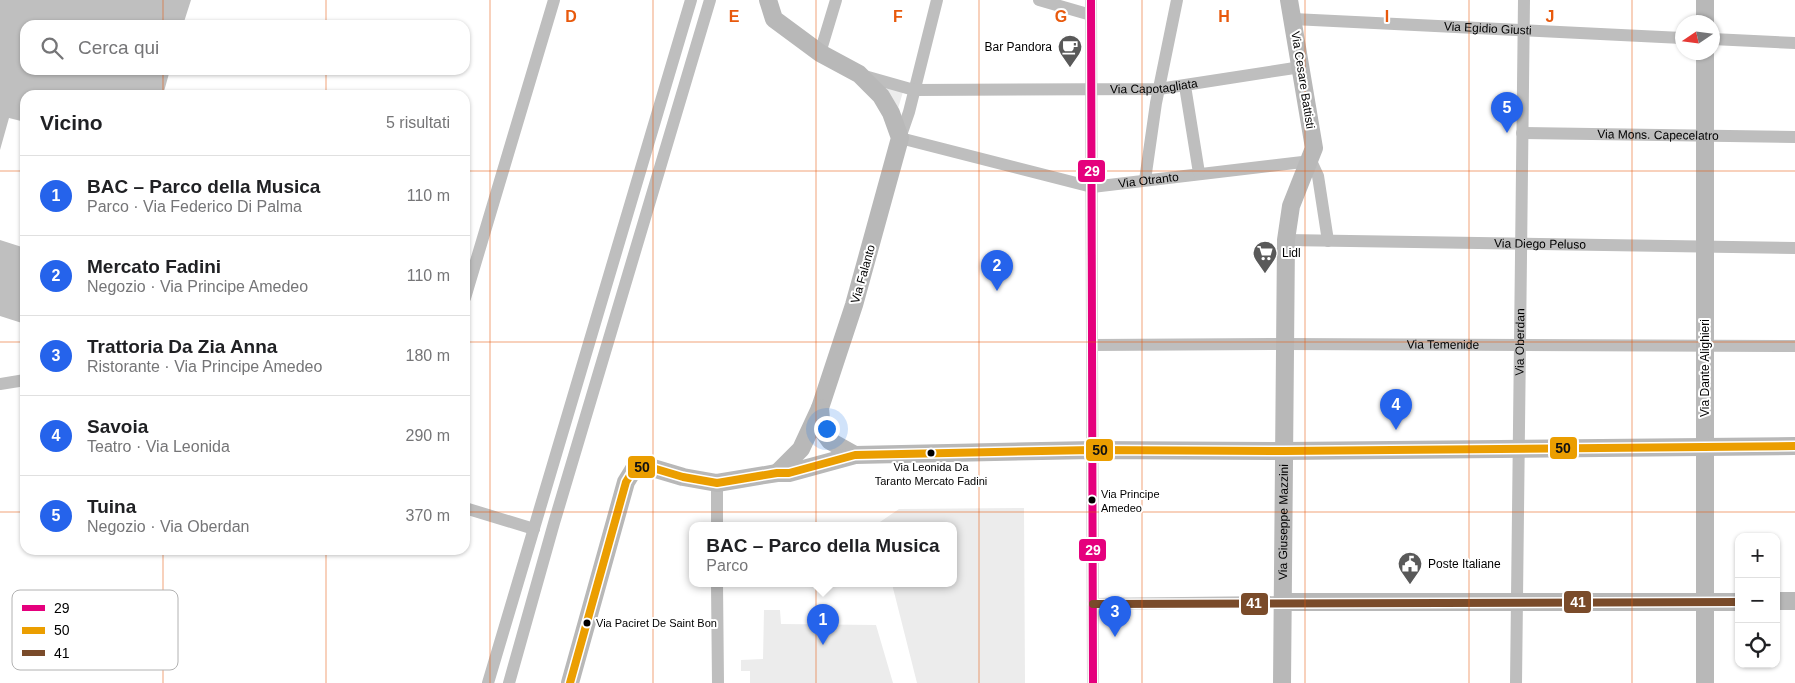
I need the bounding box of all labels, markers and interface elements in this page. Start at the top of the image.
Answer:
text: D [565,8,577,25]
text: E [729,8,740,25]
text: F [893,8,903,25]
text: G [1055,8,1067,25]
text: H [1218,8,1230,25]
text: I [1385,8,1389,25]
text: J [1546,8,1554,25]
north arrow [1675,15,1720,60]
street label: Via Egidio Giusti [1443,19,1532,38]
search box [20,20,470,75]
street label: Via Cesare Battisti [1288,30,1318,130]
icon: search [38,34,66,62]
cafe icon: Bar Pandora [1057,34,1083,68]
text: Cerca qui [78,37,159,58]
place label: Bar Pandora [985,40,1052,54]
street label: Via Capotagliata [1110,76,1199,96]
pin: 5 [1491,92,1523,133]
text: Vicino [40,111,103,134]
text: 5 risultati [386,114,450,131]
street label: Via Mons. Capecelatro [1597,127,1719,143]
line badge: 29 [1077,159,1106,183]
text: 29 [1084,163,1100,179]
street label: Via Otranto [1118,170,1180,191]
text: BAC – Parco della Musica [87,176,320,197]
text: 1 [52,187,60,204]
text: 110 m [407,187,450,204]
text: Parco · Via Federico Di Palma [87,198,302,215]
street label: Via Diego Peluso [1494,236,1586,252]
supermarket icon: Lidl [1252,240,1278,274]
street label: Via Falanto [848,243,878,305]
place label: Lidl [1282,246,1301,260]
pin: 2 [981,250,1013,291]
text: Mercato Fadini [87,256,221,277]
text: 2 [52,267,60,284]
text: 110 m [407,267,450,284]
text: Negozio · Via Principe Amedeo [87,278,308,295]
street label: Via Oberdan [1513,308,1527,376]
street label: Via Dante Alighieri [1698,319,1712,417]
text: Trattoria Da Zia Anna [87,336,277,357]
street label: Via Temenide [1407,337,1480,352]
text: 3 [52,347,60,364]
text: 180 m [406,347,450,364]
text: Ristorante · Via Principe Amedeo [87,358,322,375]
pin: 4 [1380,389,1412,430]
text: Savoia [87,416,148,437]
your location [814,416,840,442]
text: 4 [52,427,60,444]
text: 290 m [406,427,450,444]
line badge: 50 [1549,436,1578,460]
text: Teatro · Via Leonida [87,438,230,455]
line badge: 50 [1085,438,1114,462]
text: 50 [1555,440,1571,456]
text: 50 [1092,442,1108,458]
marker: Via Leonida Da Taranto Mercato Fadini [926,448,936,458]
line badge: 50 [627,455,656,479]
text: 50 [634,459,650,475]
place label: Via Leonida Da Taranto Mercato Fadini [875,461,987,487]
street label: Via Giuseppe Mazzini [1276,464,1291,580]
place label: Via Principe Amedeo [1101,488,1160,514]
marker: Via Principe Amedeo [1087,495,1097,505]
text: Tuina [87,496,136,517]
text: 5 [52,507,60,524]
text: 370 m [406,507,450,524]
text: Negozio · Via Oberdan [87,518,249,535]
popup [689,522,957,587]
map controls [1735,533,1780,668]
button: + [1735,533,1780,578]
text: BAC – Parco della Musica [706,535,940,556]
line badge: 29 [1078,538,1107,562]
text: 29 [1085,542,1101,558]
public building icon: Poste Italiane [1397,551,1423,585]
text: Parco [706,557,748,574]
place label: Poste Italiane [1428,557,1501,571]
button: − [1735,578,1780,623]
legend [12,590,178,670]
line badge: 41 [1563,590,1592,614]
line badge: 41 [1240,592,1269,616]
text: 41 [1570,594,1586,610]
text: 41 [1246,595,1262,611]
pin: 3 [1099,596,1131,637]
text: 29 [54,600,70,616]
pin: 1 [807,604,839,645]
place label: Via Paciret De Saint Bon [596,617,717,629]
marker: Via Paciret De Saint Bon [582,618,592,628]
text: 50 [54,622,70,638]
button: locate [1735,623,1780,668]
text: 41 [54,645,70,661]

